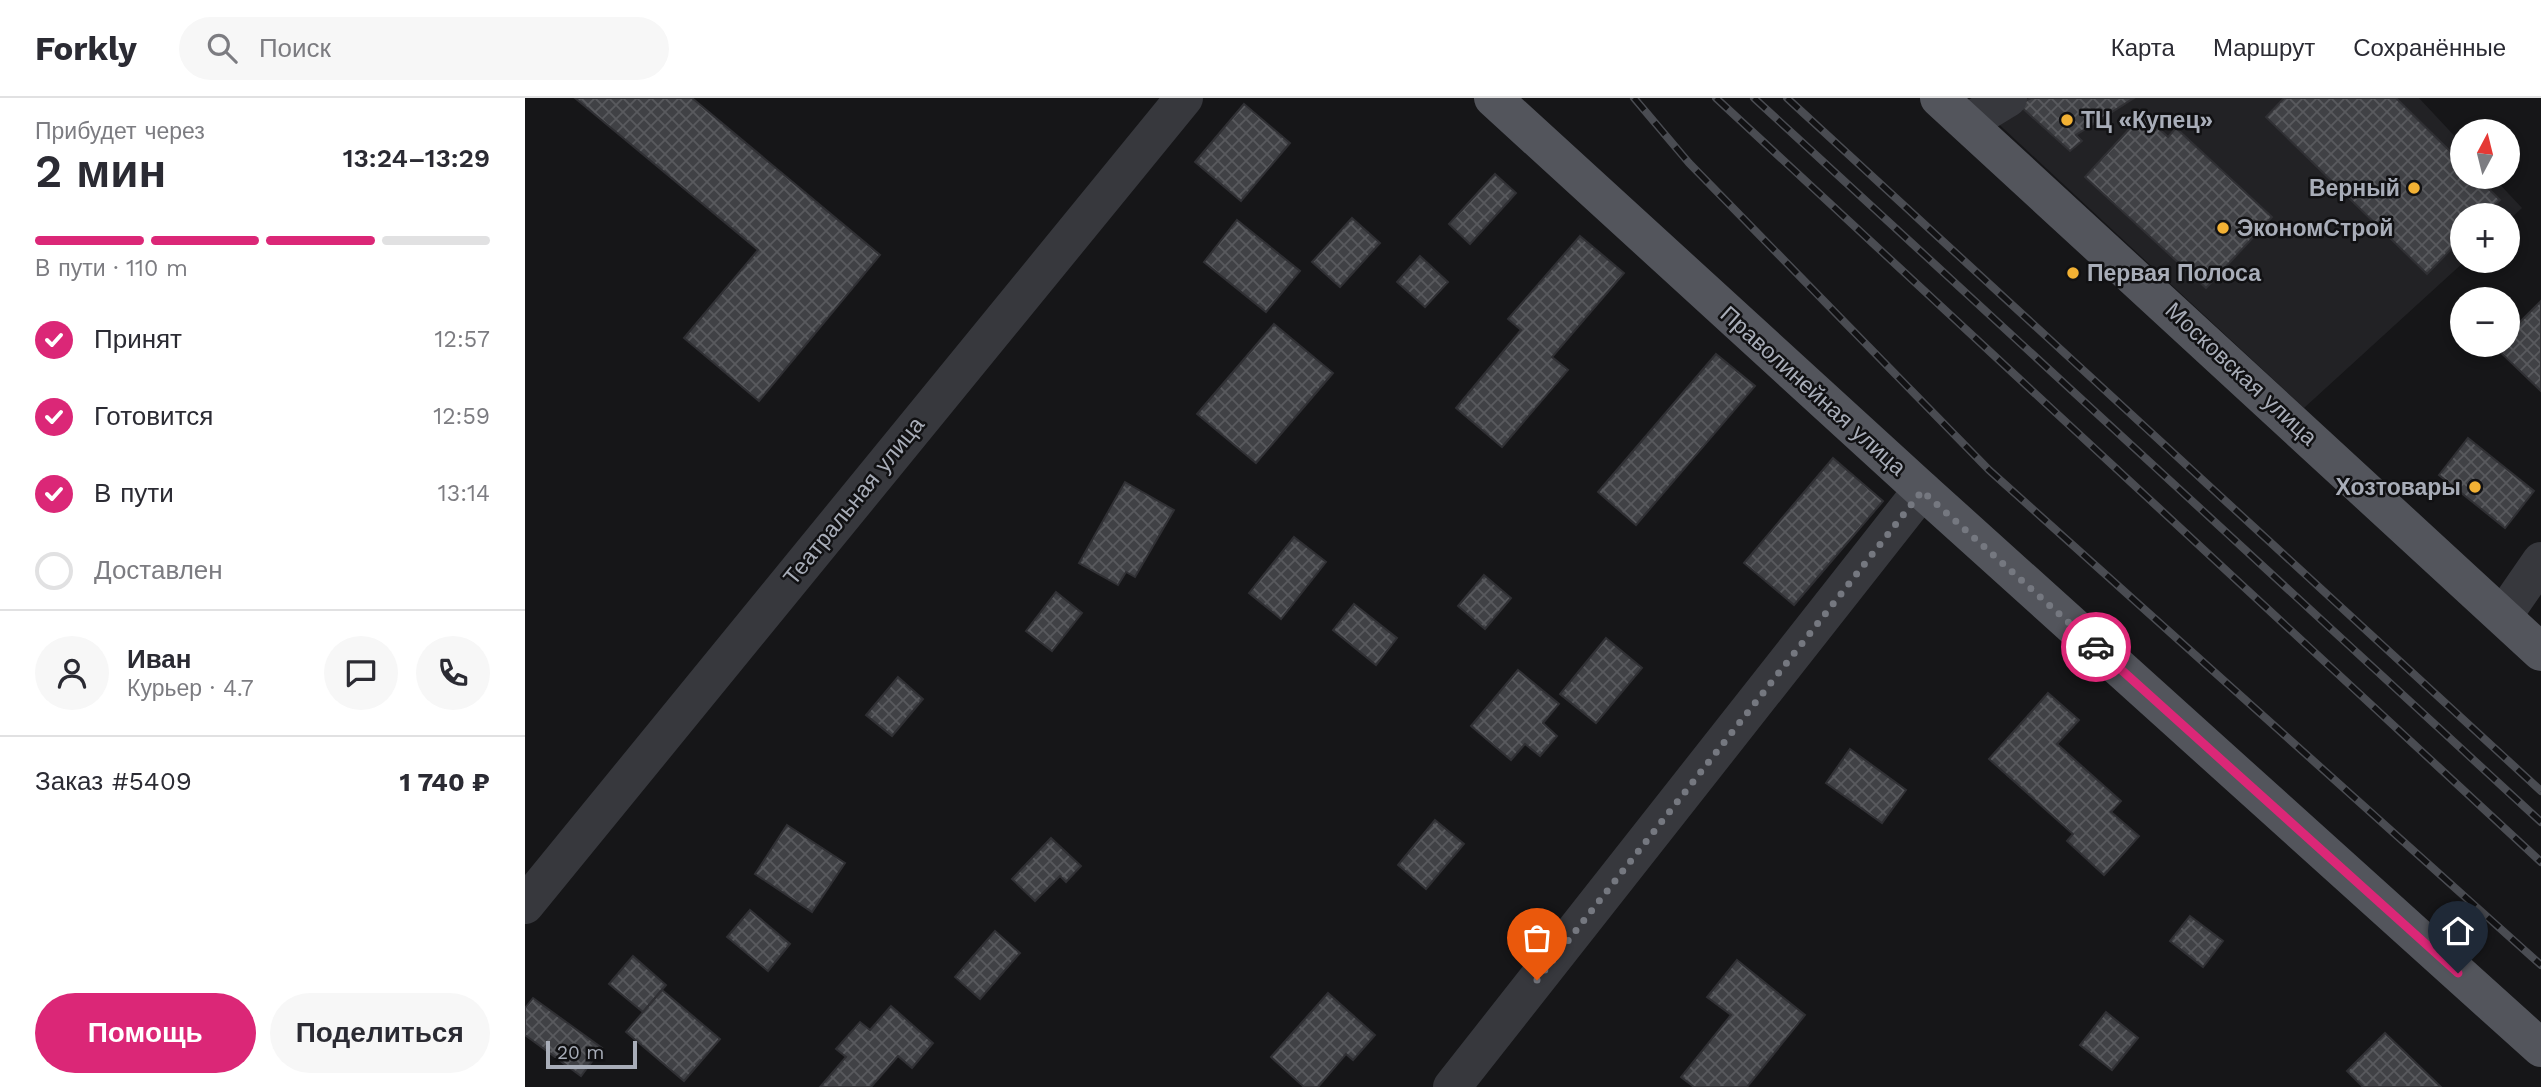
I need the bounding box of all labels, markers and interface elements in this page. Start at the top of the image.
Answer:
search box [179,17,669,80]
text: Forkly [35,29,137,68]
icon: search [203,29,241,67]
text: Поиск [259,33,331,63]
text: Карта [2111,34,2175,62]
text: Маршрут [2213,34,2315,62]
text: Сохранённые [2353,34,2506,62]
place label: ТЦ «Купец» [2081,107,2213,134]
marker: ТЦ «Купец» [2059,112,2075,128]
text: Прибудет через [35,118,205,145]
north arrow [2450,119,2520,189]
map controls [2450,119,2520,357]
text: 13:24–13:29 [343,143,490,173]
text: 2 мин [35,144,166,198]
place label: Верный [2309,175,2400,202]
marker: Верный [2406,180,2422,196]
button: + [2450,203,2520,273]
place label: ЭкономСтрой [2237,215,2393,242]
marker: ЭкономСтрой [2215,220,2231,236]
text: В пути · 110 m [35,255,188,282]
place label: Первая Полоса [2087,260,2261,287]
marker: Первая Полоса [2065,265,2081,281]
button: − [2450,287,2520,357]
street label: Московская улица [2160,297,2322,451]
street label: Праволинейная улица [1715,301,1911,481]
icon: check [35,321,73,359]
text: Принят [94,324,182,354]
text: 12:57 [435,326,490,353]
icon: check [35,398,73,436]
text: Готовится [94,401,213,431]
text: 12:59 [433,403,490,430]
street label: Театральная улица [778,411,930,590]
place label: Хозтовары [2335,474,2461,501]
icon: check [35,475,73,513]
text: В пути [94,478,174,508]
marker: Хозтовары [2467,479,2483,495]
text: 13:14 [438,480,490,507]
text: Доставлен [94,555,223,585]
courier [2061,612,2131,682]
icon: car [2077,628,2115,666]
button: person [35,636,109,710]
button: chat [324,636,398,710]
button: phone [416,636,490,710]
text: Иван [127,644,192,674]
text: Курьер · 4.7 [127,675,254,702]
text: Заказ #5409 [35,766,192,796]
text: 1 740 ₽ [400,767,490,797]
pin [2428,901,2488,973]
pin [1507,908,1567,980]
icon: home [2439,912,2477,950]
icon: bag [1518,919,1556,957]
button: Помощь [35,993,256,1073]
button: Поделиться [270,993,490,1073]
scale bar [546,1038,637,1070]
text: 20 m [557,1041,604,1064]

